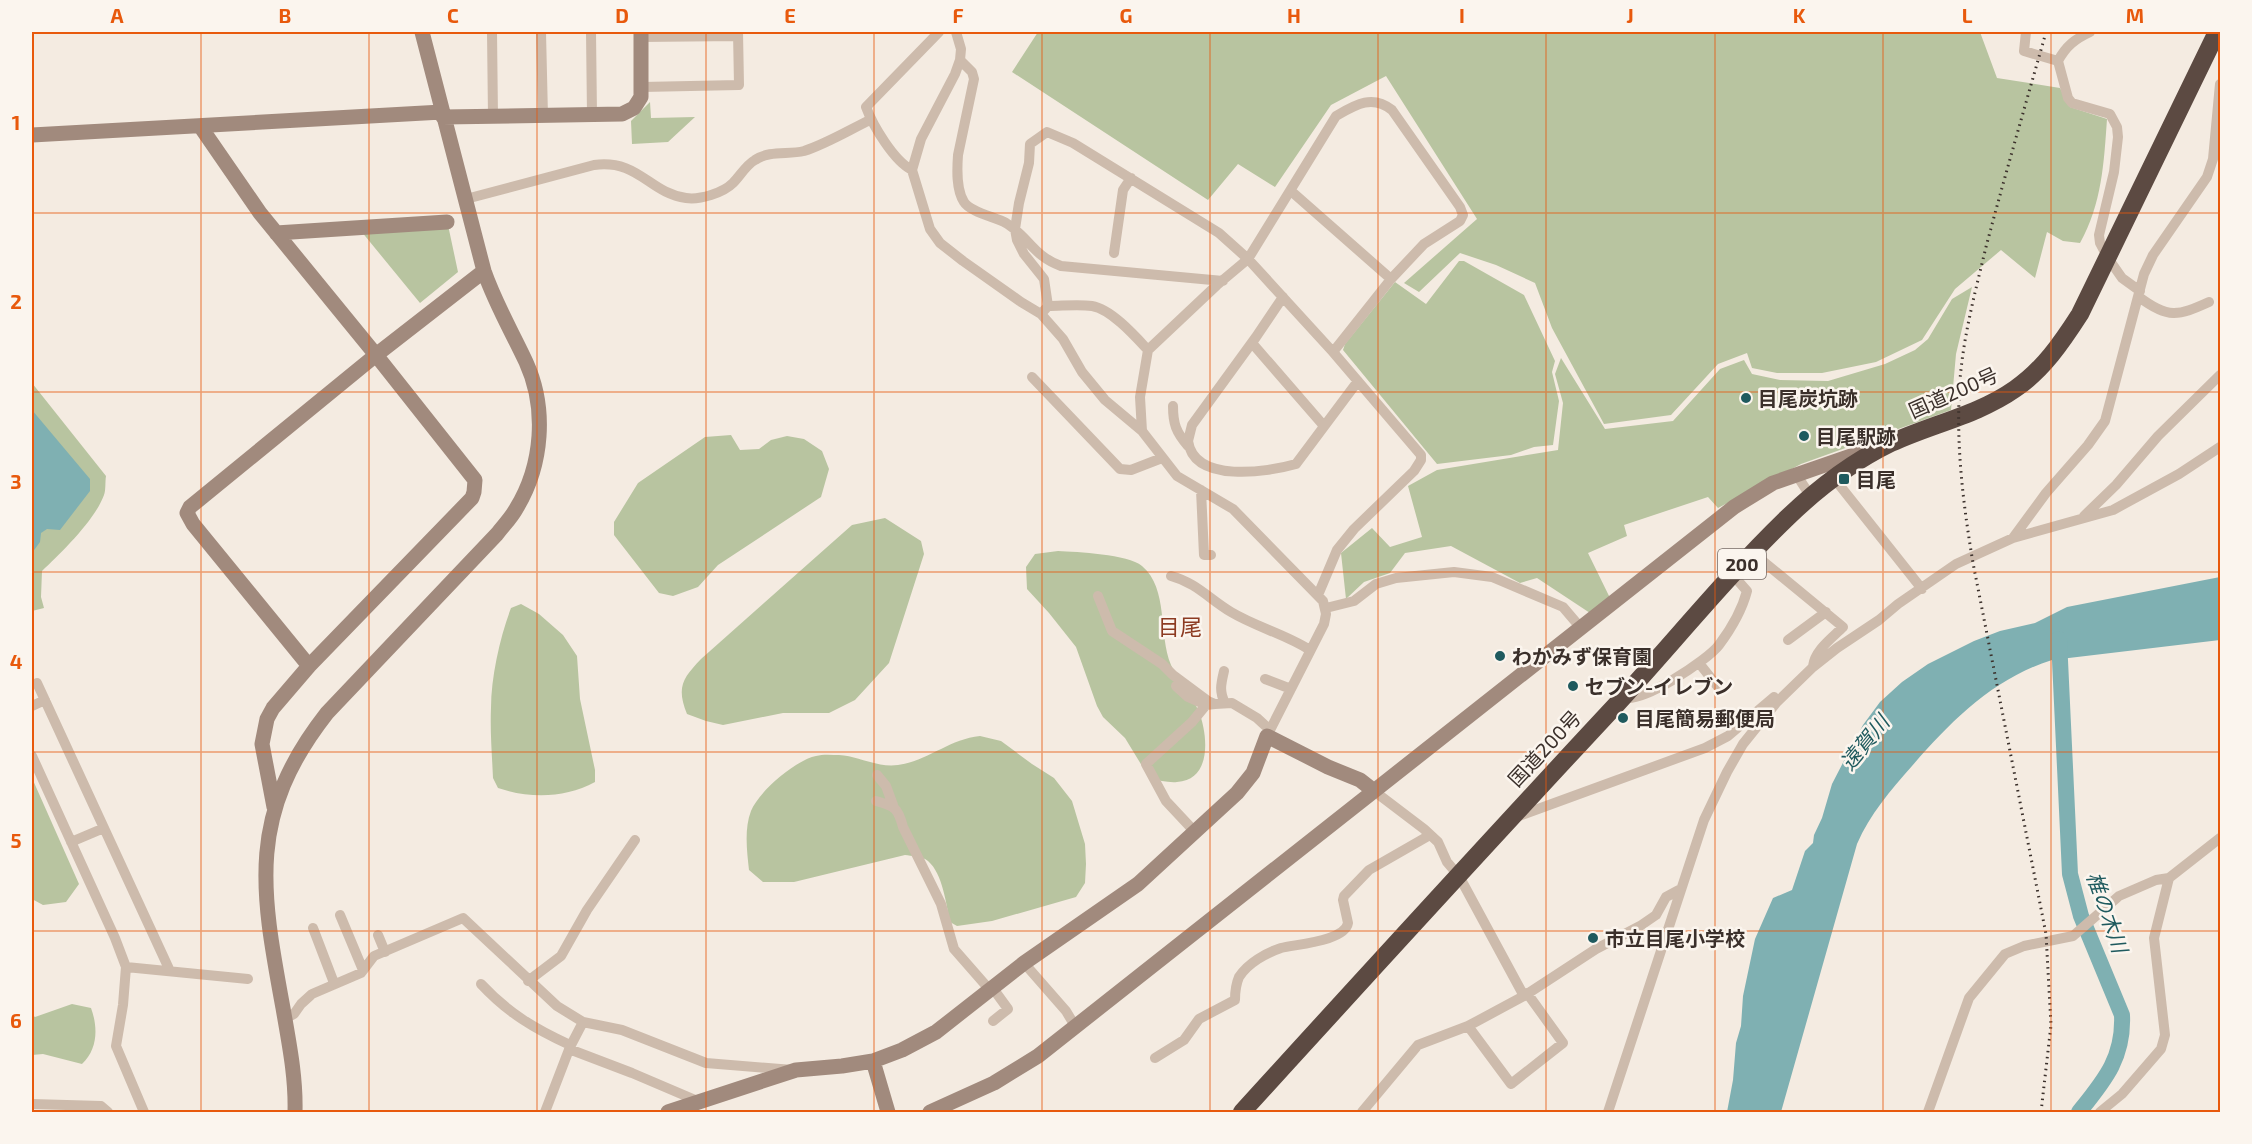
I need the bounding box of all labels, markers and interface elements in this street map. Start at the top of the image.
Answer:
text: A [110,3,124,27]
text: B [279,3,291,27]
text: C [447,3,459,27]
text: D [615,3,629,27]
text: E [784,3,796,27]
text: F [952,3,964,27]
text: G [1120,3,1132,27]
text: H [1287,3,1301,27]
text: I [1459,3,1465,27]
text: J [1626,3,1634,27]
text: K [1793,3,1806,27]
text: L [1962,3,1973,27]
text: M [2126,3,2144,27]
text: 1 [12,110,20,134]
text: 2 [10,289,22,313]
street label: 国道200号 [1905,362,2001,422]
place label: 目尾炭坑跡 [1758,386,1858,410]
marker: 目尾炭坑跡 [1739,391,1753,405]
place label: 目尾駅跡 [1816,424,1896,448]
marker: 目尾駅跡 [1797,429,1811,443]
place label: 目尾 [1856,467,1896,491]
text: 3 [10,469,22,493]
marker: 目尾 [1837,472,1851,486]
road number: 200 [1718,549,1766,579]
district label: 目尾 [1158,613,1202,639]
place label: わかみず保育園 [1512,644,1652,668]
text: 4 [10,649,23,673]
marker: わかみず保育園 [1493,649,1507,663]
place label: セブン-イレブン [1585,674,1733,698]
marker: セブン-イレブン [1566,679,1580,693]
street label: 国道200号 [1503,705,1585,791]
place label: 目尾簡易郵便局 [1635,706,1775,730]
water label: 遠賀川 [1834,708,1895,774]
marker: 目尾簡易郵便局 [1616,711,1630,725]
text: 5 [10,828,22,852]
water label: 椎の木川 [2083,868,2134,958]
place label: 市立目尾小学校 [1605,926,1745,950]
marker: 市立目尾小学校 [1586,931,1600,945]
text: 6 [10,1008,22,1032]

